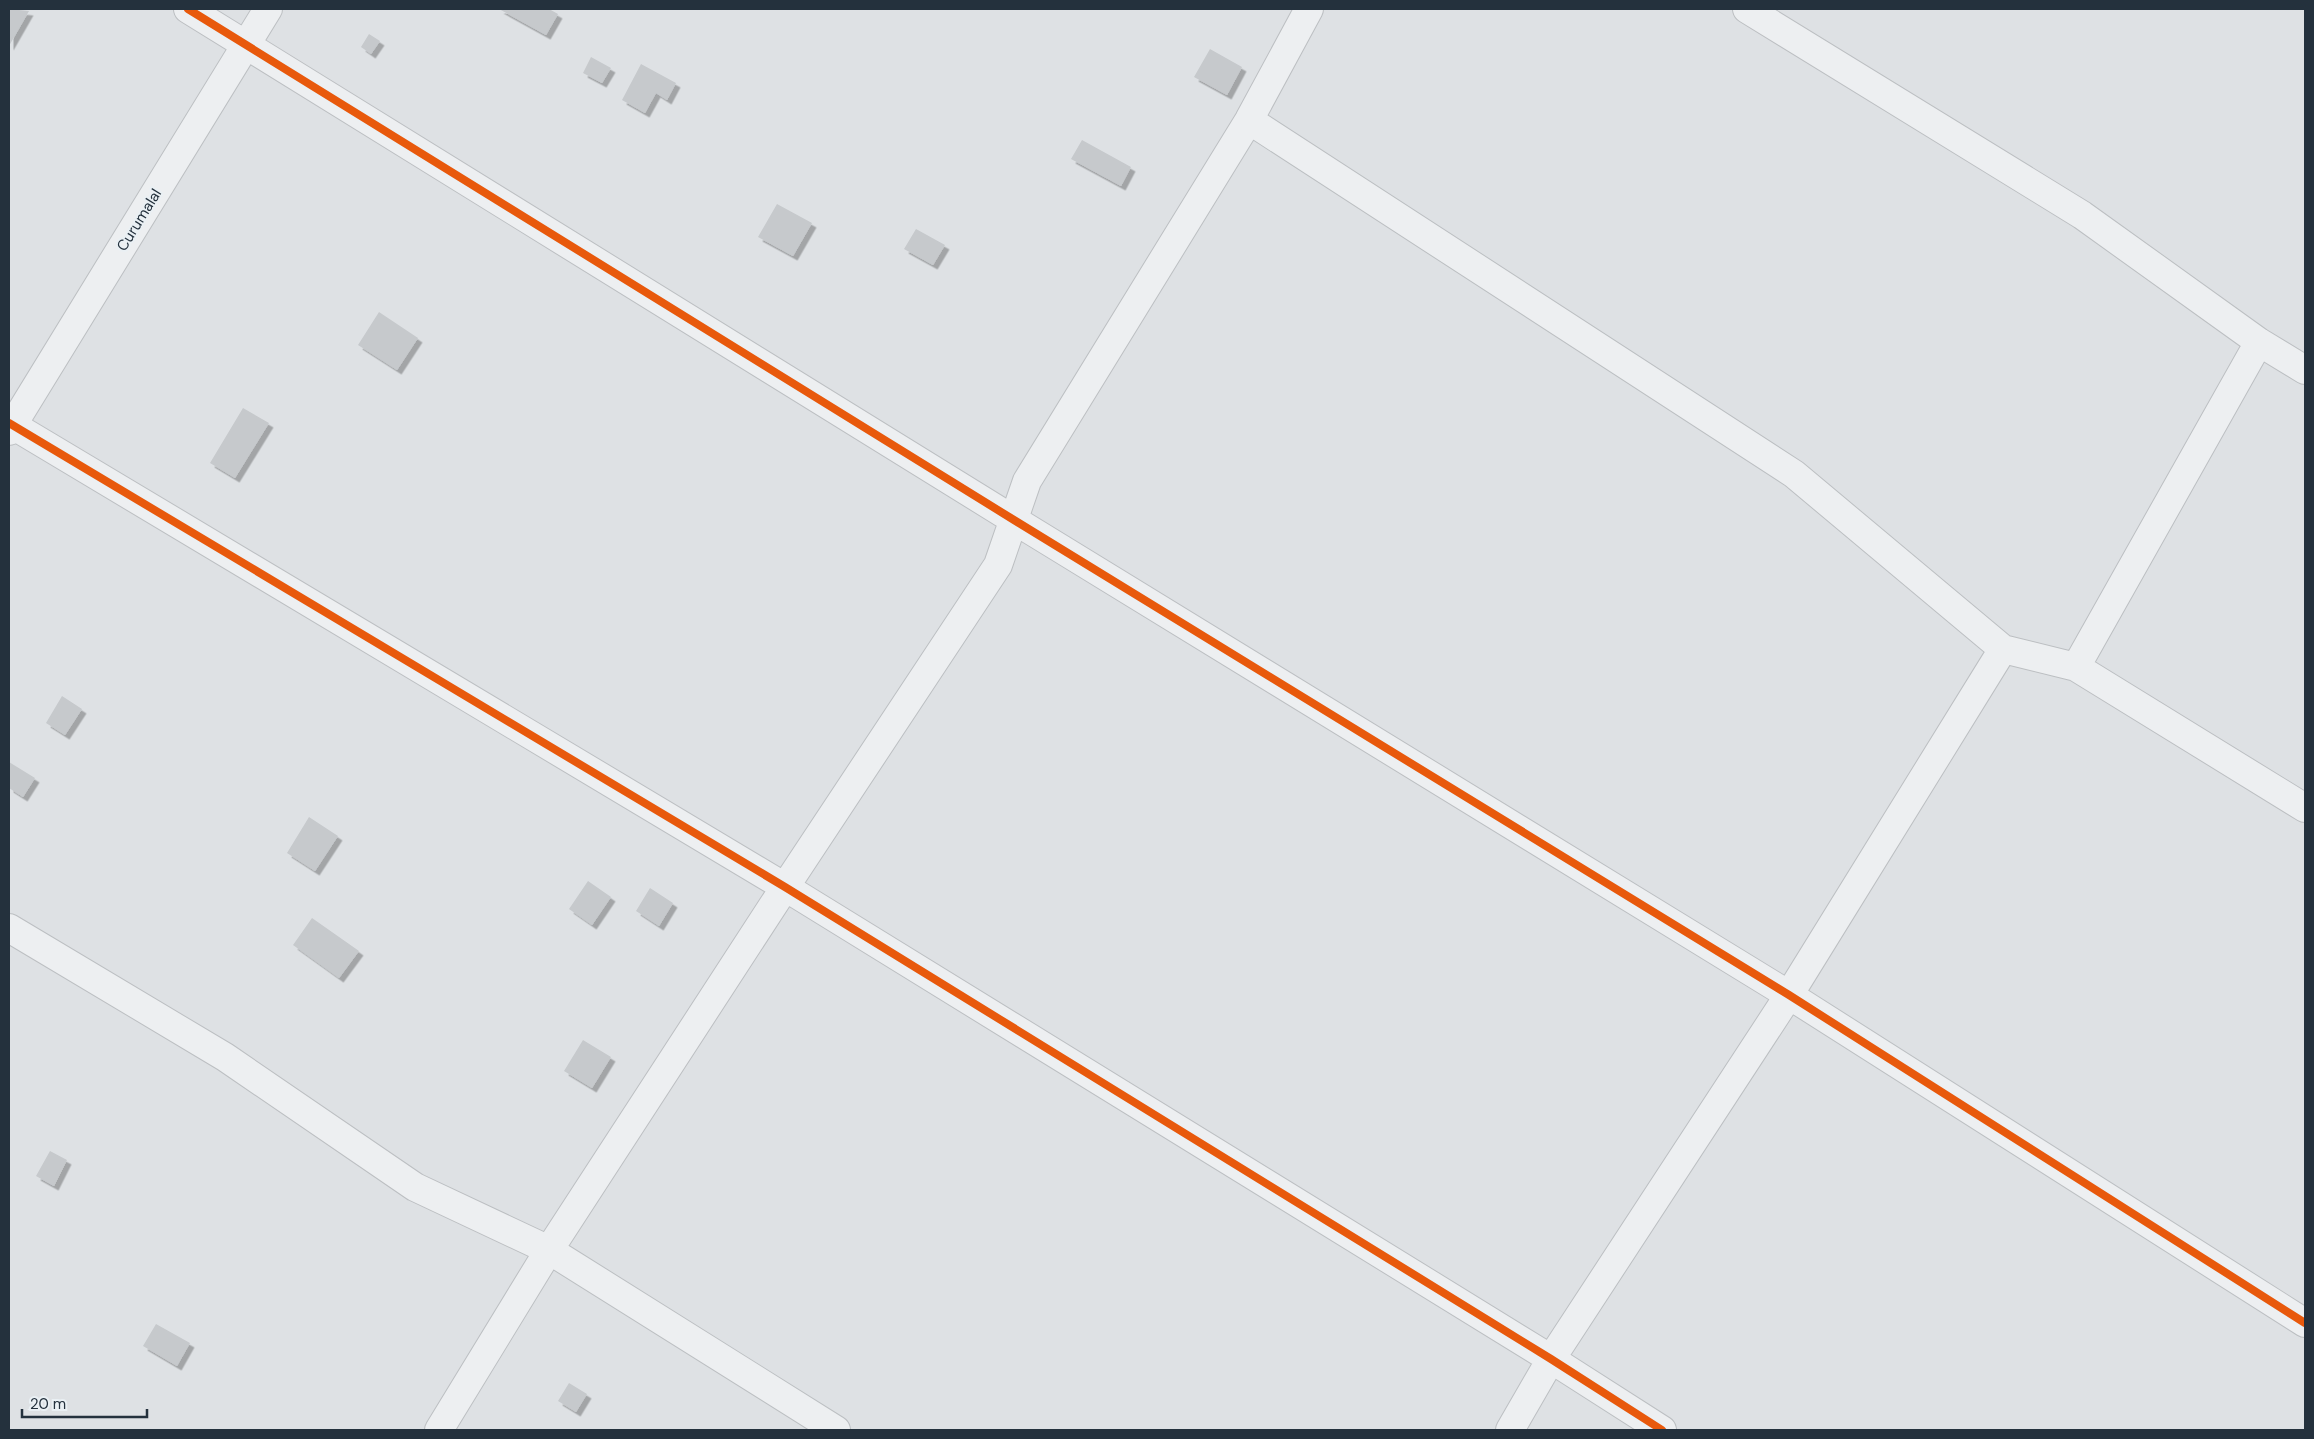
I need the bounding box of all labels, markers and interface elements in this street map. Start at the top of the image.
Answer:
street label: Curumalal [112,185,166,255]
scale bar [22,1386,148,1418]
text: 20 m [30,1394,66,1414]

